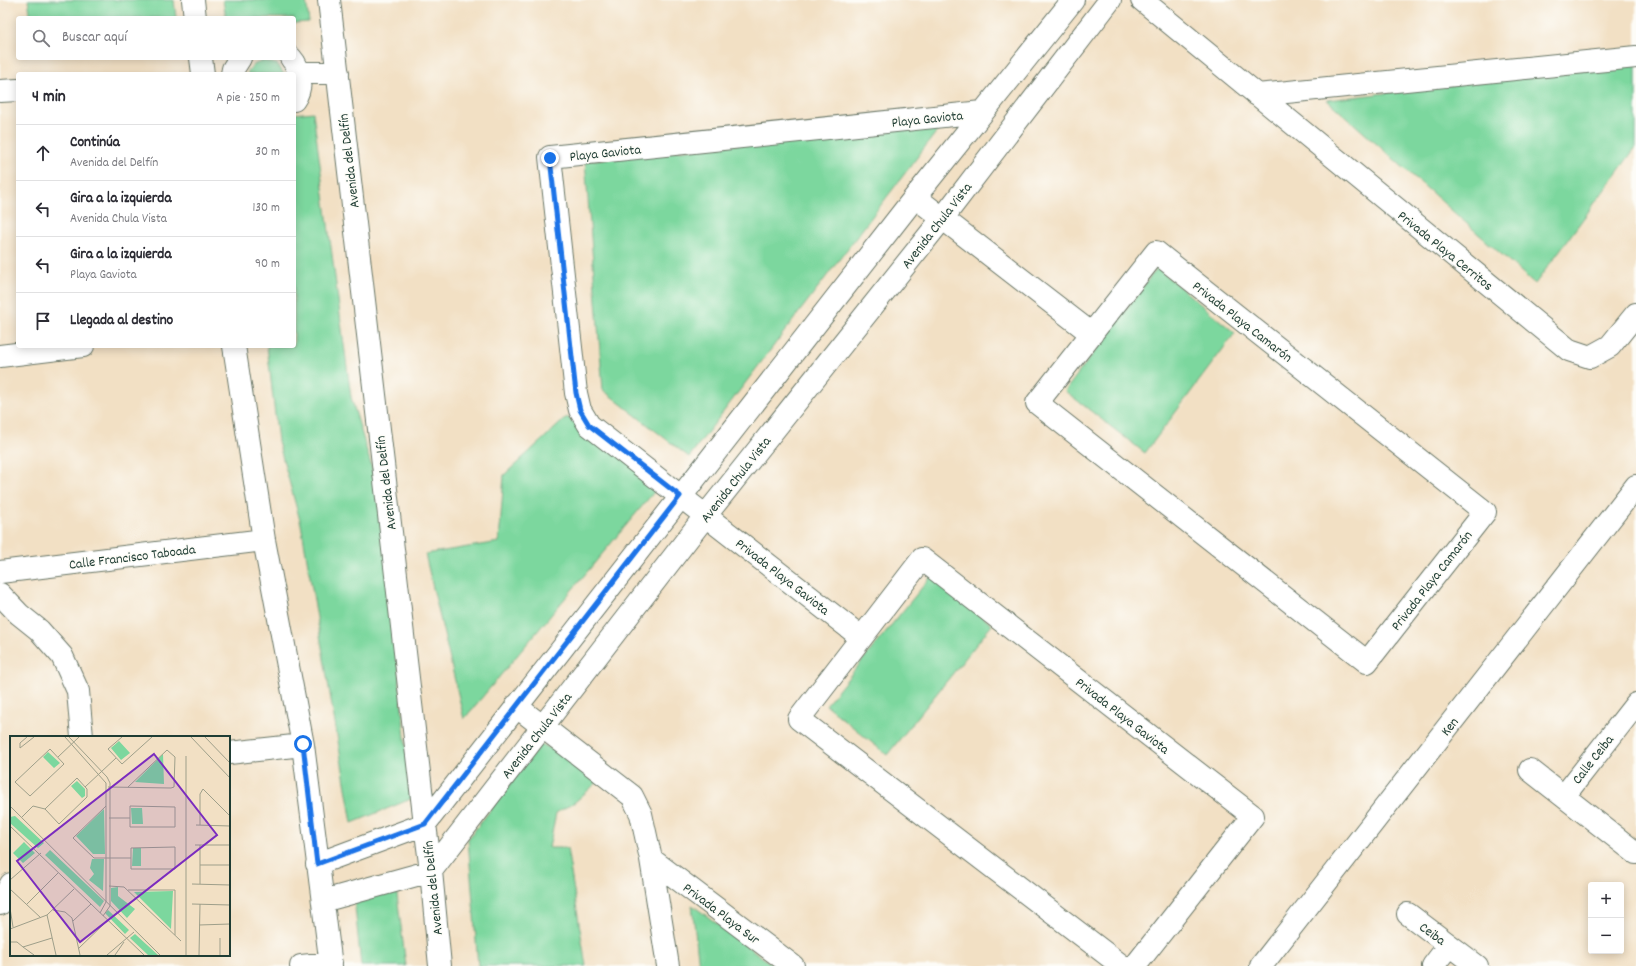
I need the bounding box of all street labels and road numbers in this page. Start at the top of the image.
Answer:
street label: Playa Gaviota [891,106,964,134]
street label: Avenida del Delfín [334,112,366,209]
street label: Playa Gaviota [569,140,642,168]
street label: Avenida Chula Vista [898,179,978,274]
street label: Privada Playa Cerritos [1393,207,1497,296]
street label: Privada Playa Camarón [1188,277,1296,368]
street label: Avenida Chula Vista [697,433,777,528]
street label: Avenida del Delfín [371,434,403,531]
street label: Privada Playa Camarón [1387,527,1478,635]
street label: Privada Playa Gaviota [730,534,833,621]
street label: Calle Francisco Taboada [68,540,197,576]
street label: Privada Playa Gaviota [1070,673,1173,760]
street label: Avenida Chula Vista [498,689,578,784]
street label: Ken [1437,714,1464,741]
street label: Calle Ceiba [1568,731,1620,789]
street label: Avenida del Delfín [419,840,449,936]
street label: Privada Playa Sur [678,879,764,951]
street label: Ceiba [1415,918,1449,951]

